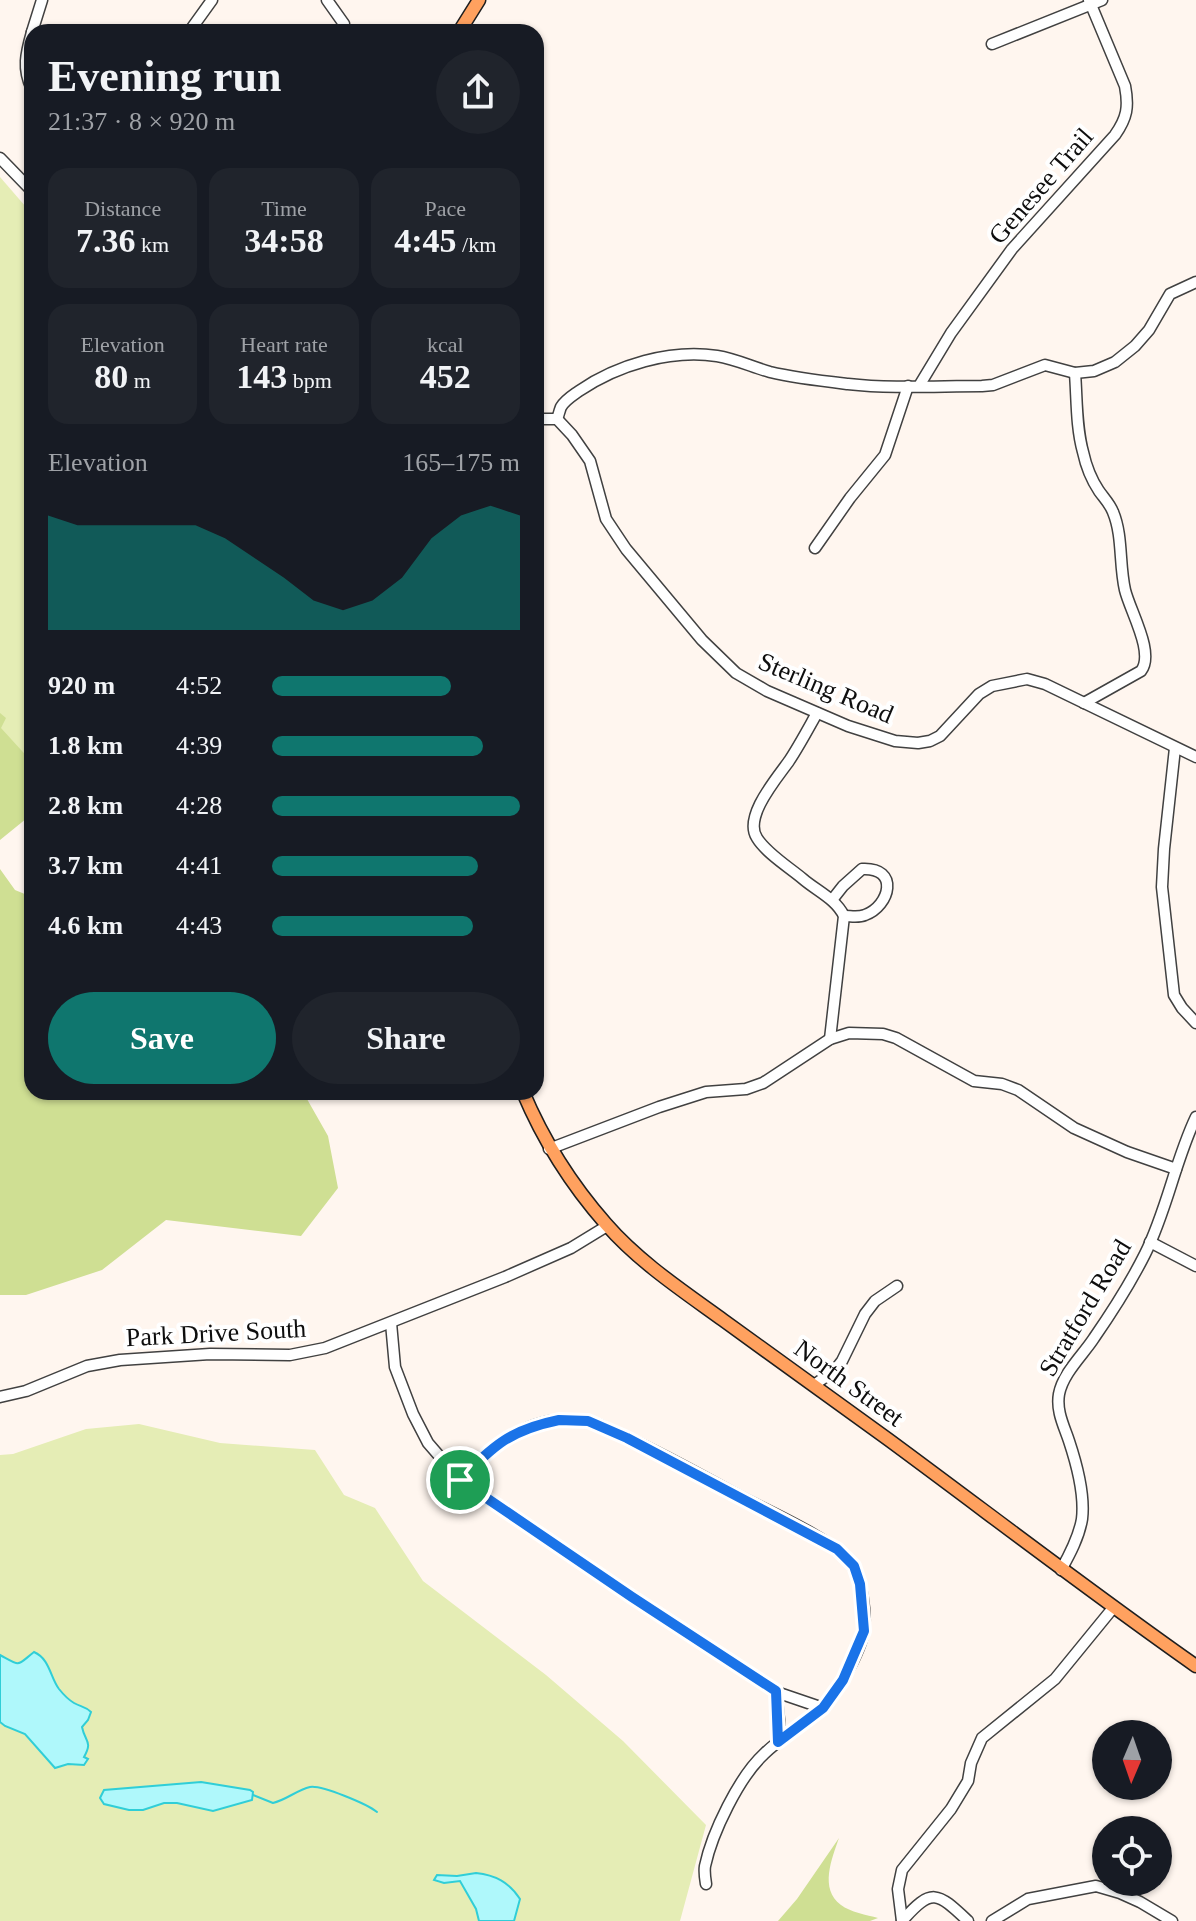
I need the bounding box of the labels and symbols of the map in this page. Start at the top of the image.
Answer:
street label: Genesee Trail [983,122,1099,250]
street label: Sterling Road [754,647,898,729]
street label: Stratford Road [1033,1235,1137,1381]
street label: Park Drive South [125,1314,307,1352]
street label: North Street [789,1334,910,1433]
pin [426,1446,494,1514]
north arrow [1092,1720,1172,1800]

